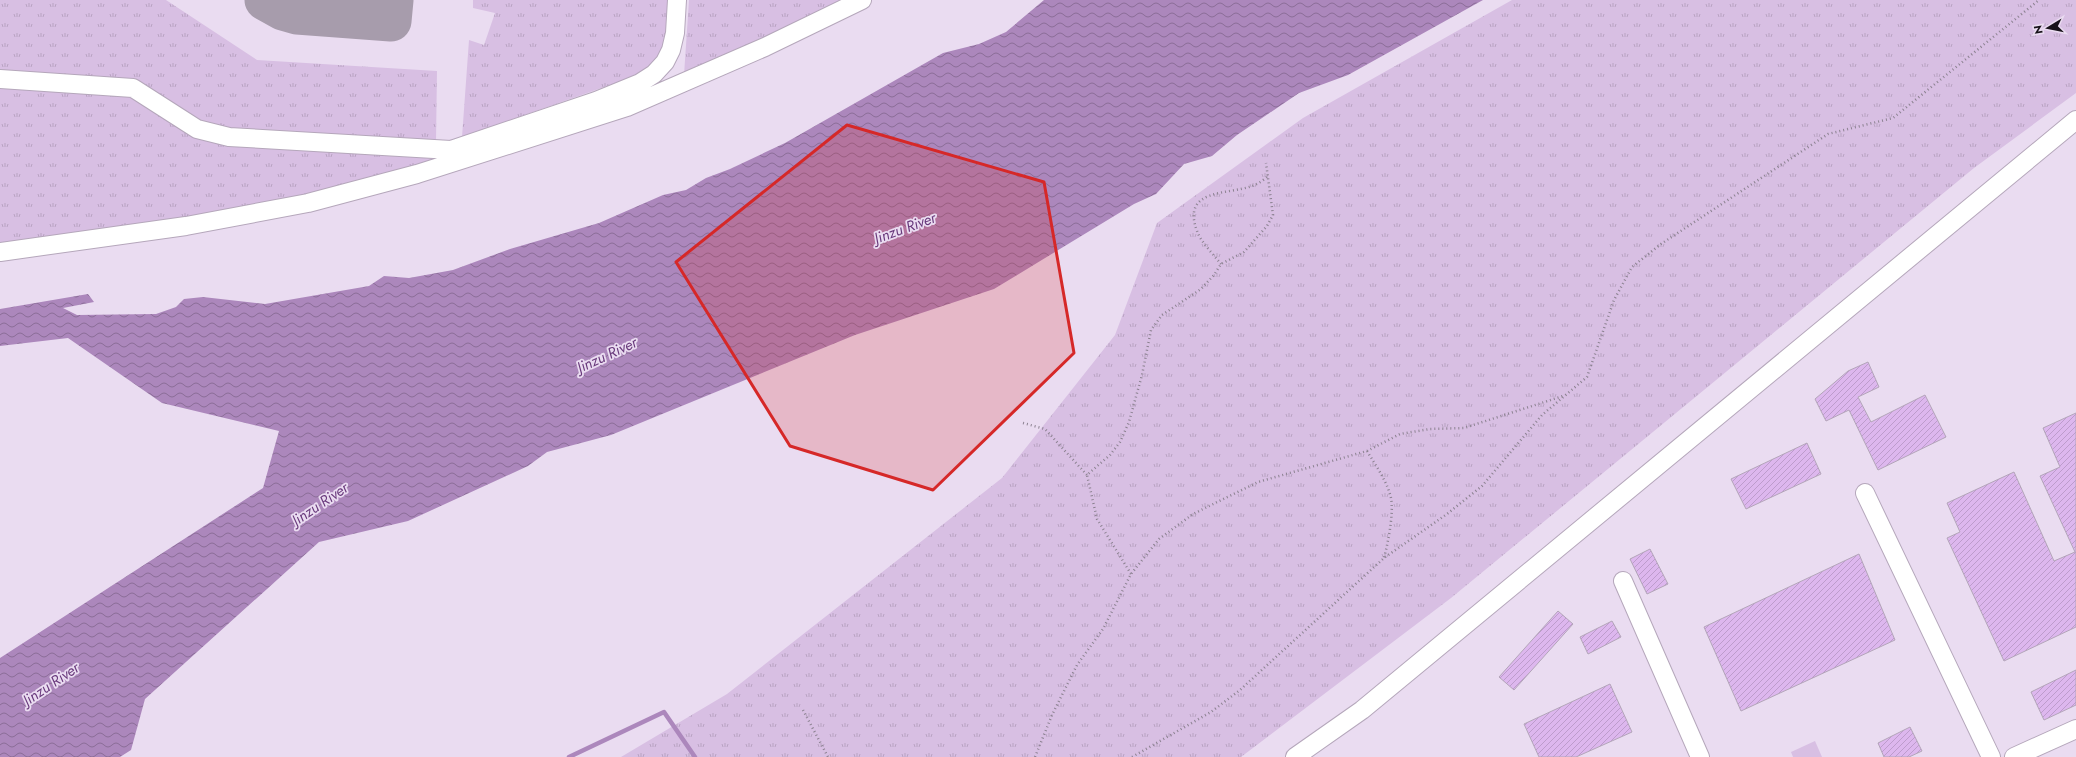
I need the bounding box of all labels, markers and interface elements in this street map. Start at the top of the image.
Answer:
north arrow [2028,8,2068,48]
text: N [2030,24,2047,35]
water label: Jinzu River [868,206,940,250]
water label: Jinzu River [571,331,642,380]
water label: Jinzu River [285,476,354,533]
water label: Jinzu River [16,656,85,713]

